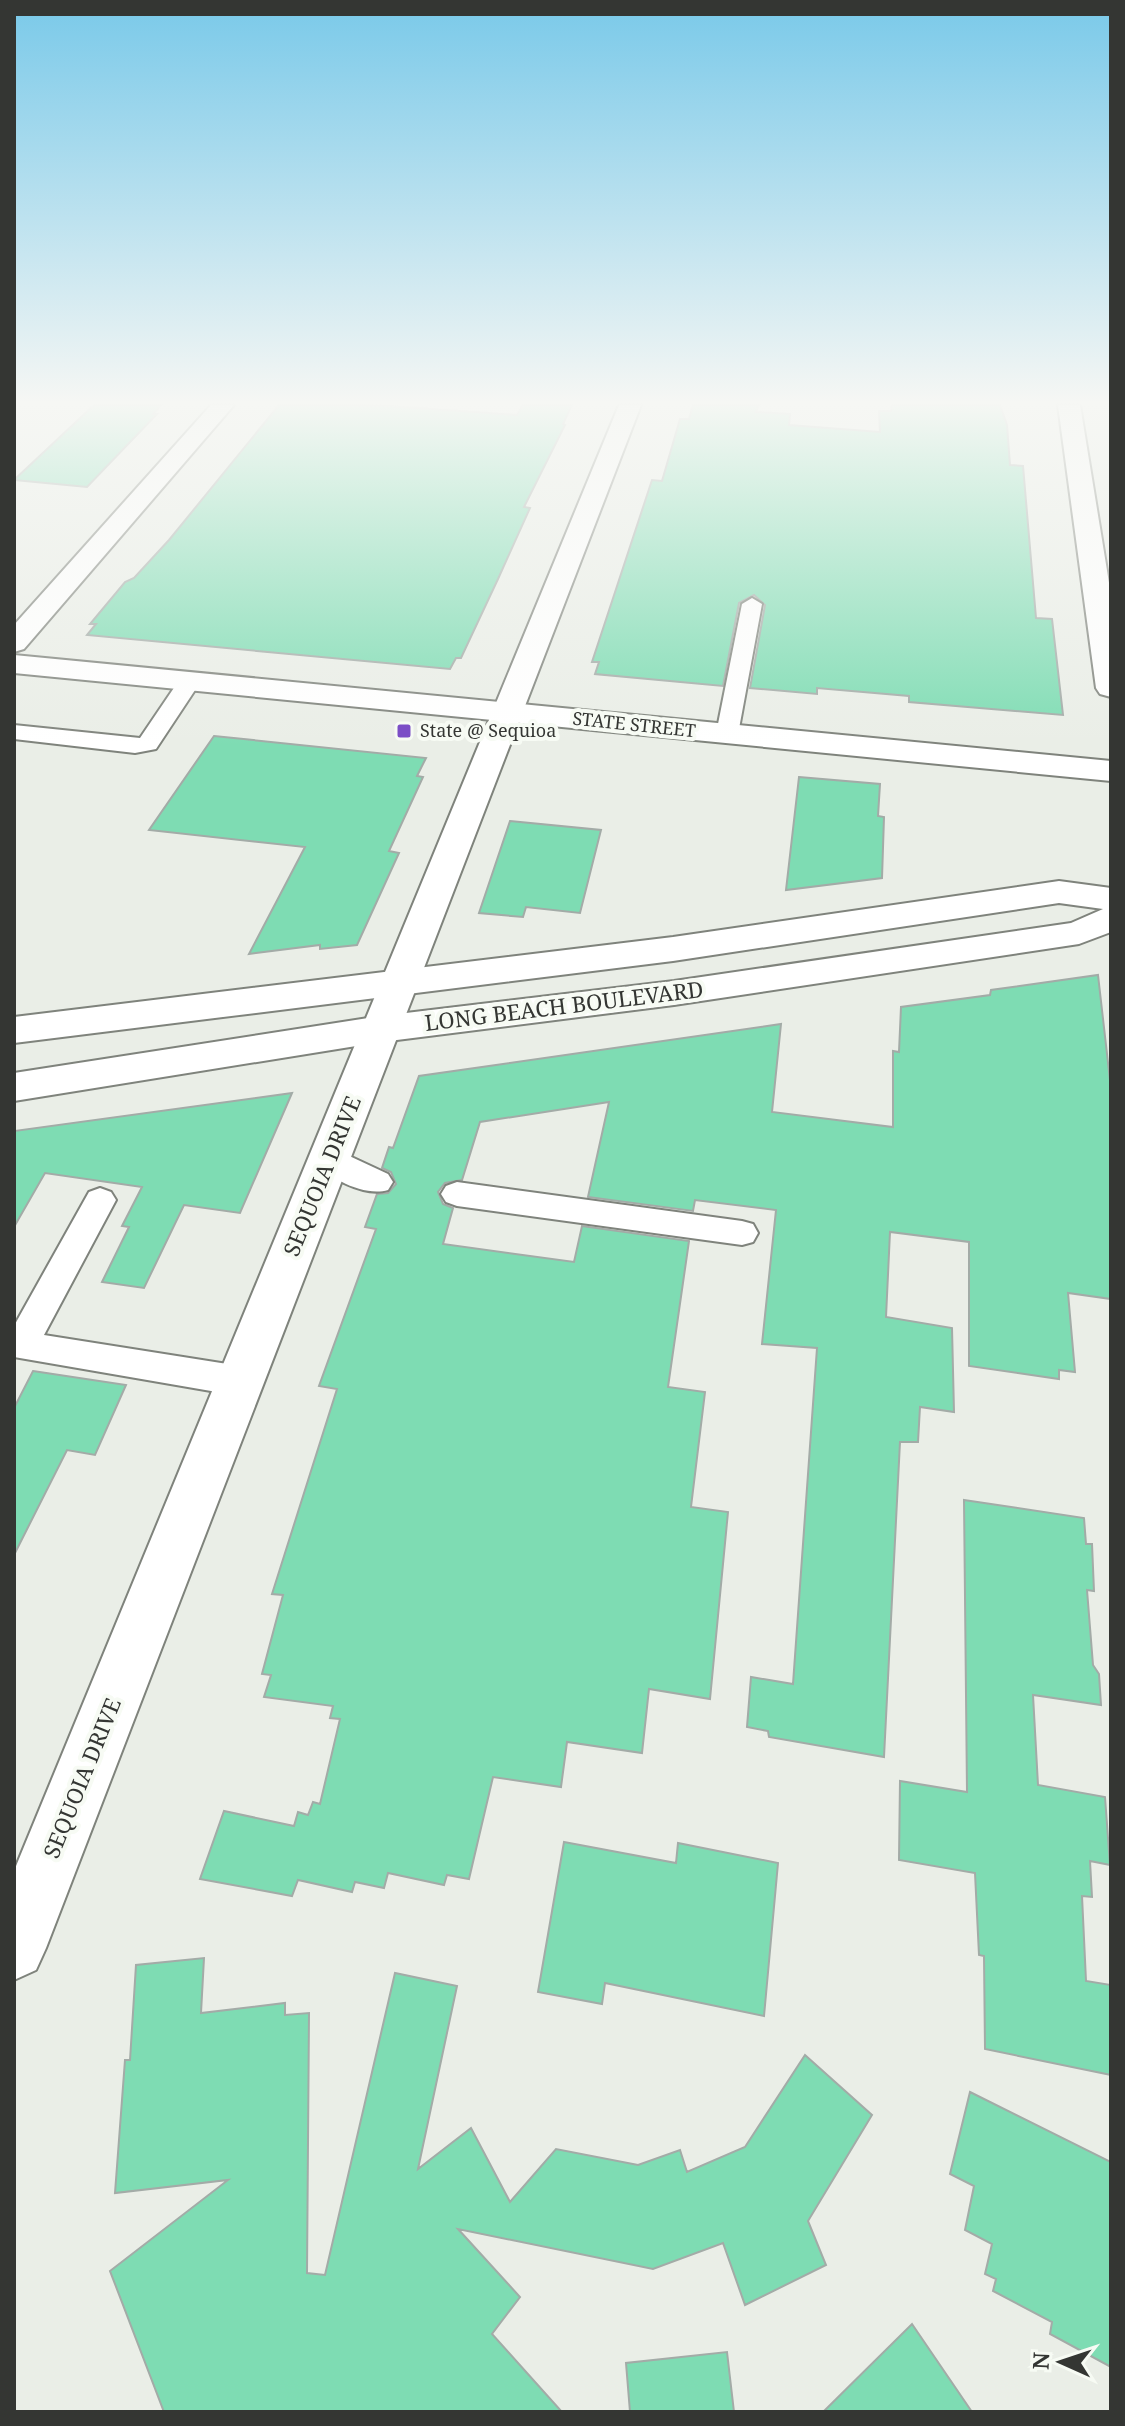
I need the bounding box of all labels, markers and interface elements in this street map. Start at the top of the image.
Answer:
street label: STATE STREET [571,706,697,742]
place label: State @ Sequioa [420,718,556,742]
marker: State @ Sequioa [395,722,413,740]
street label: LONG BEACH BOULEVARD [423,973,705,1037]
street label: SEQUOIA DRIVE [275,1091,367,1260]
street label: SEQUOIA DRIVE [35,1693,127,1862]
north arrow [1021,2322,1101,2402]
text: N [1025,2351,1055,2370]

